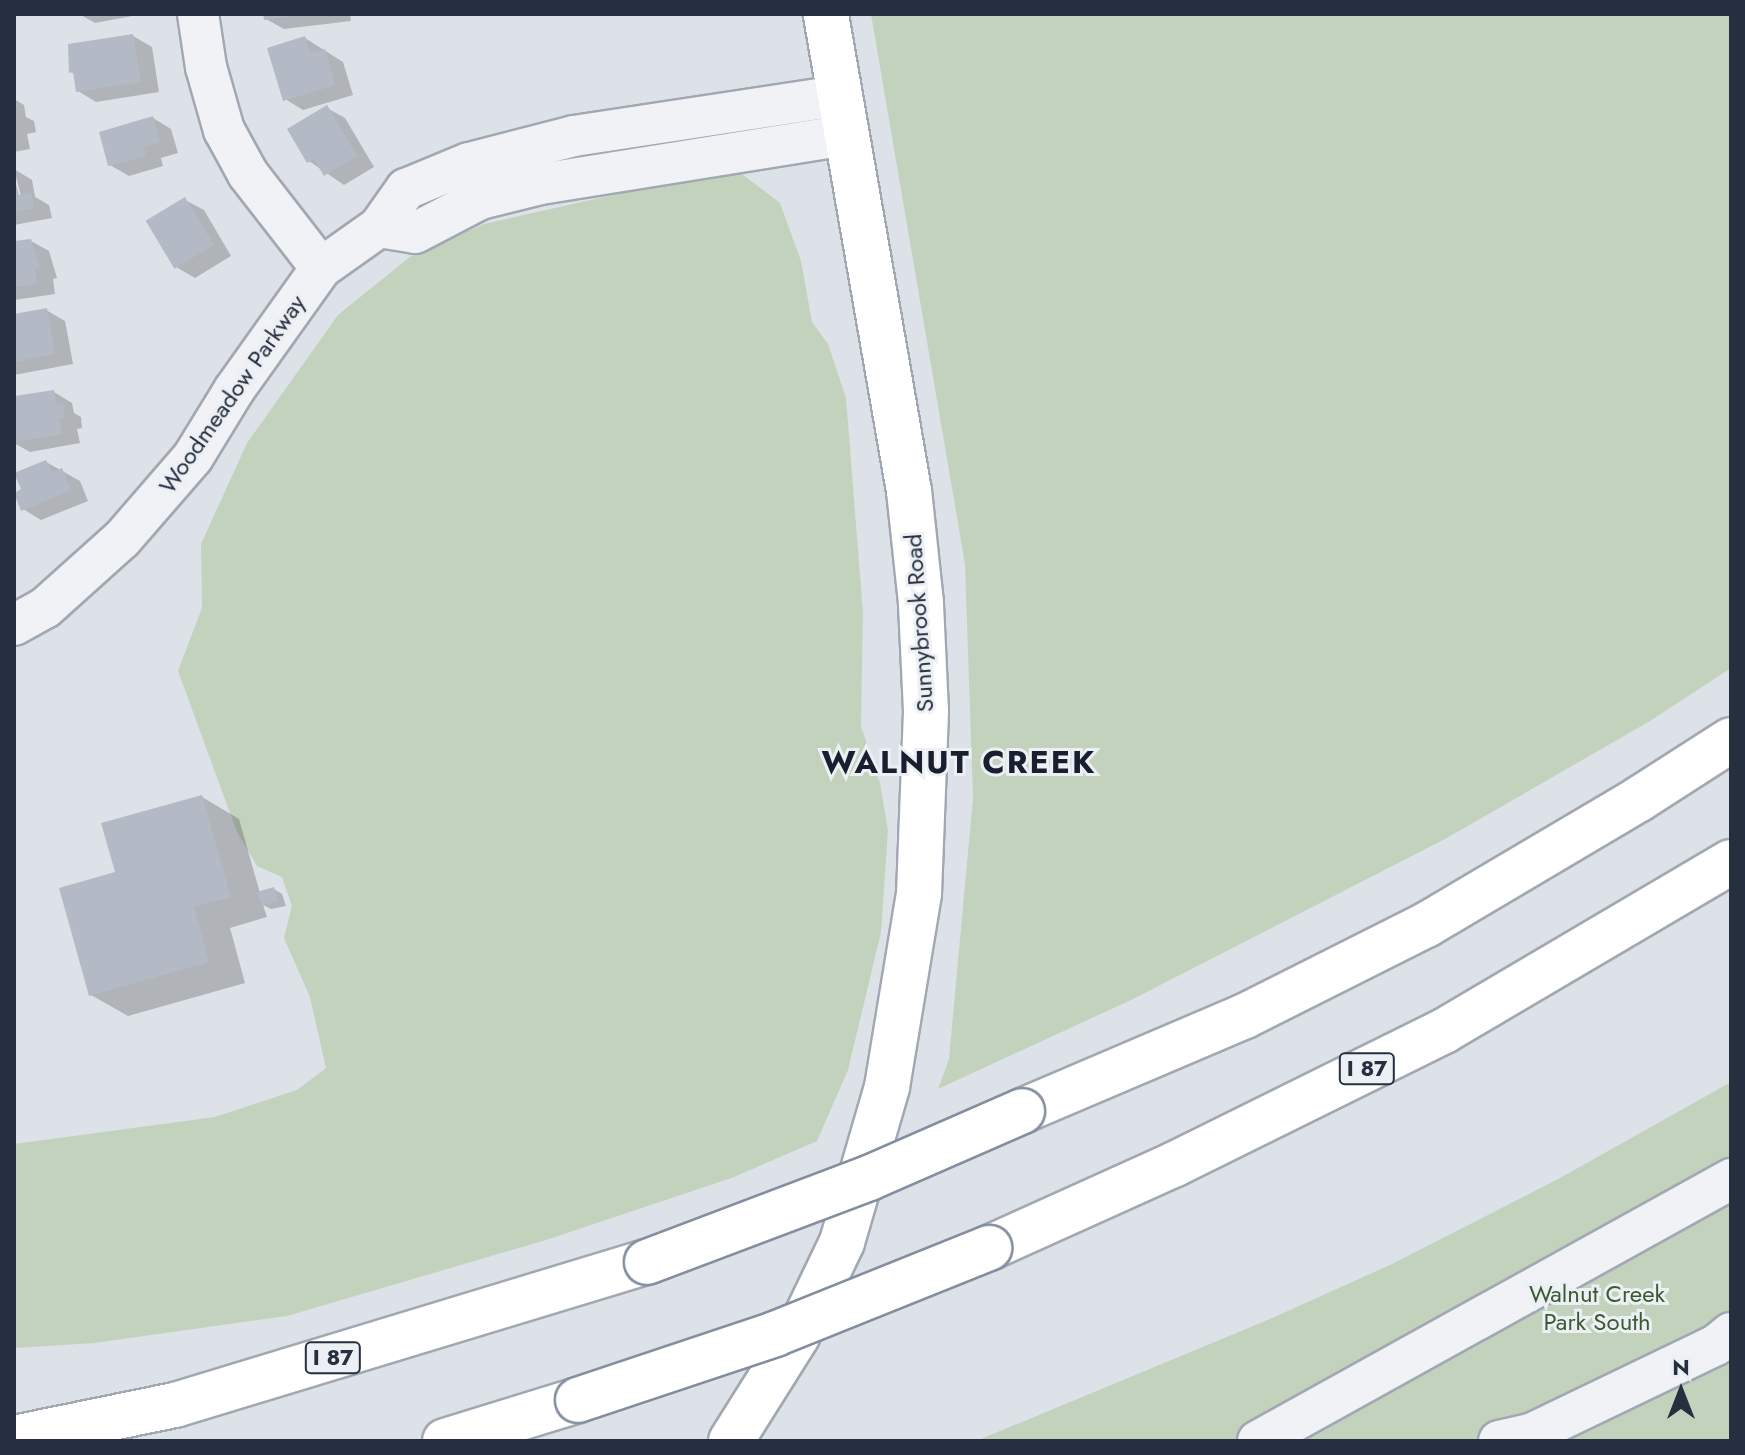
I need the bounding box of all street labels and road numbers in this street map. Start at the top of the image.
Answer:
street label: Woodmeadow Parkway [153,289,311,499]
street label: Sunnybrook Road [898,533,940,713]
road number: I 87 [1337,1051,1397,1087]
road number: I 87 [303,1340,363,1376]

